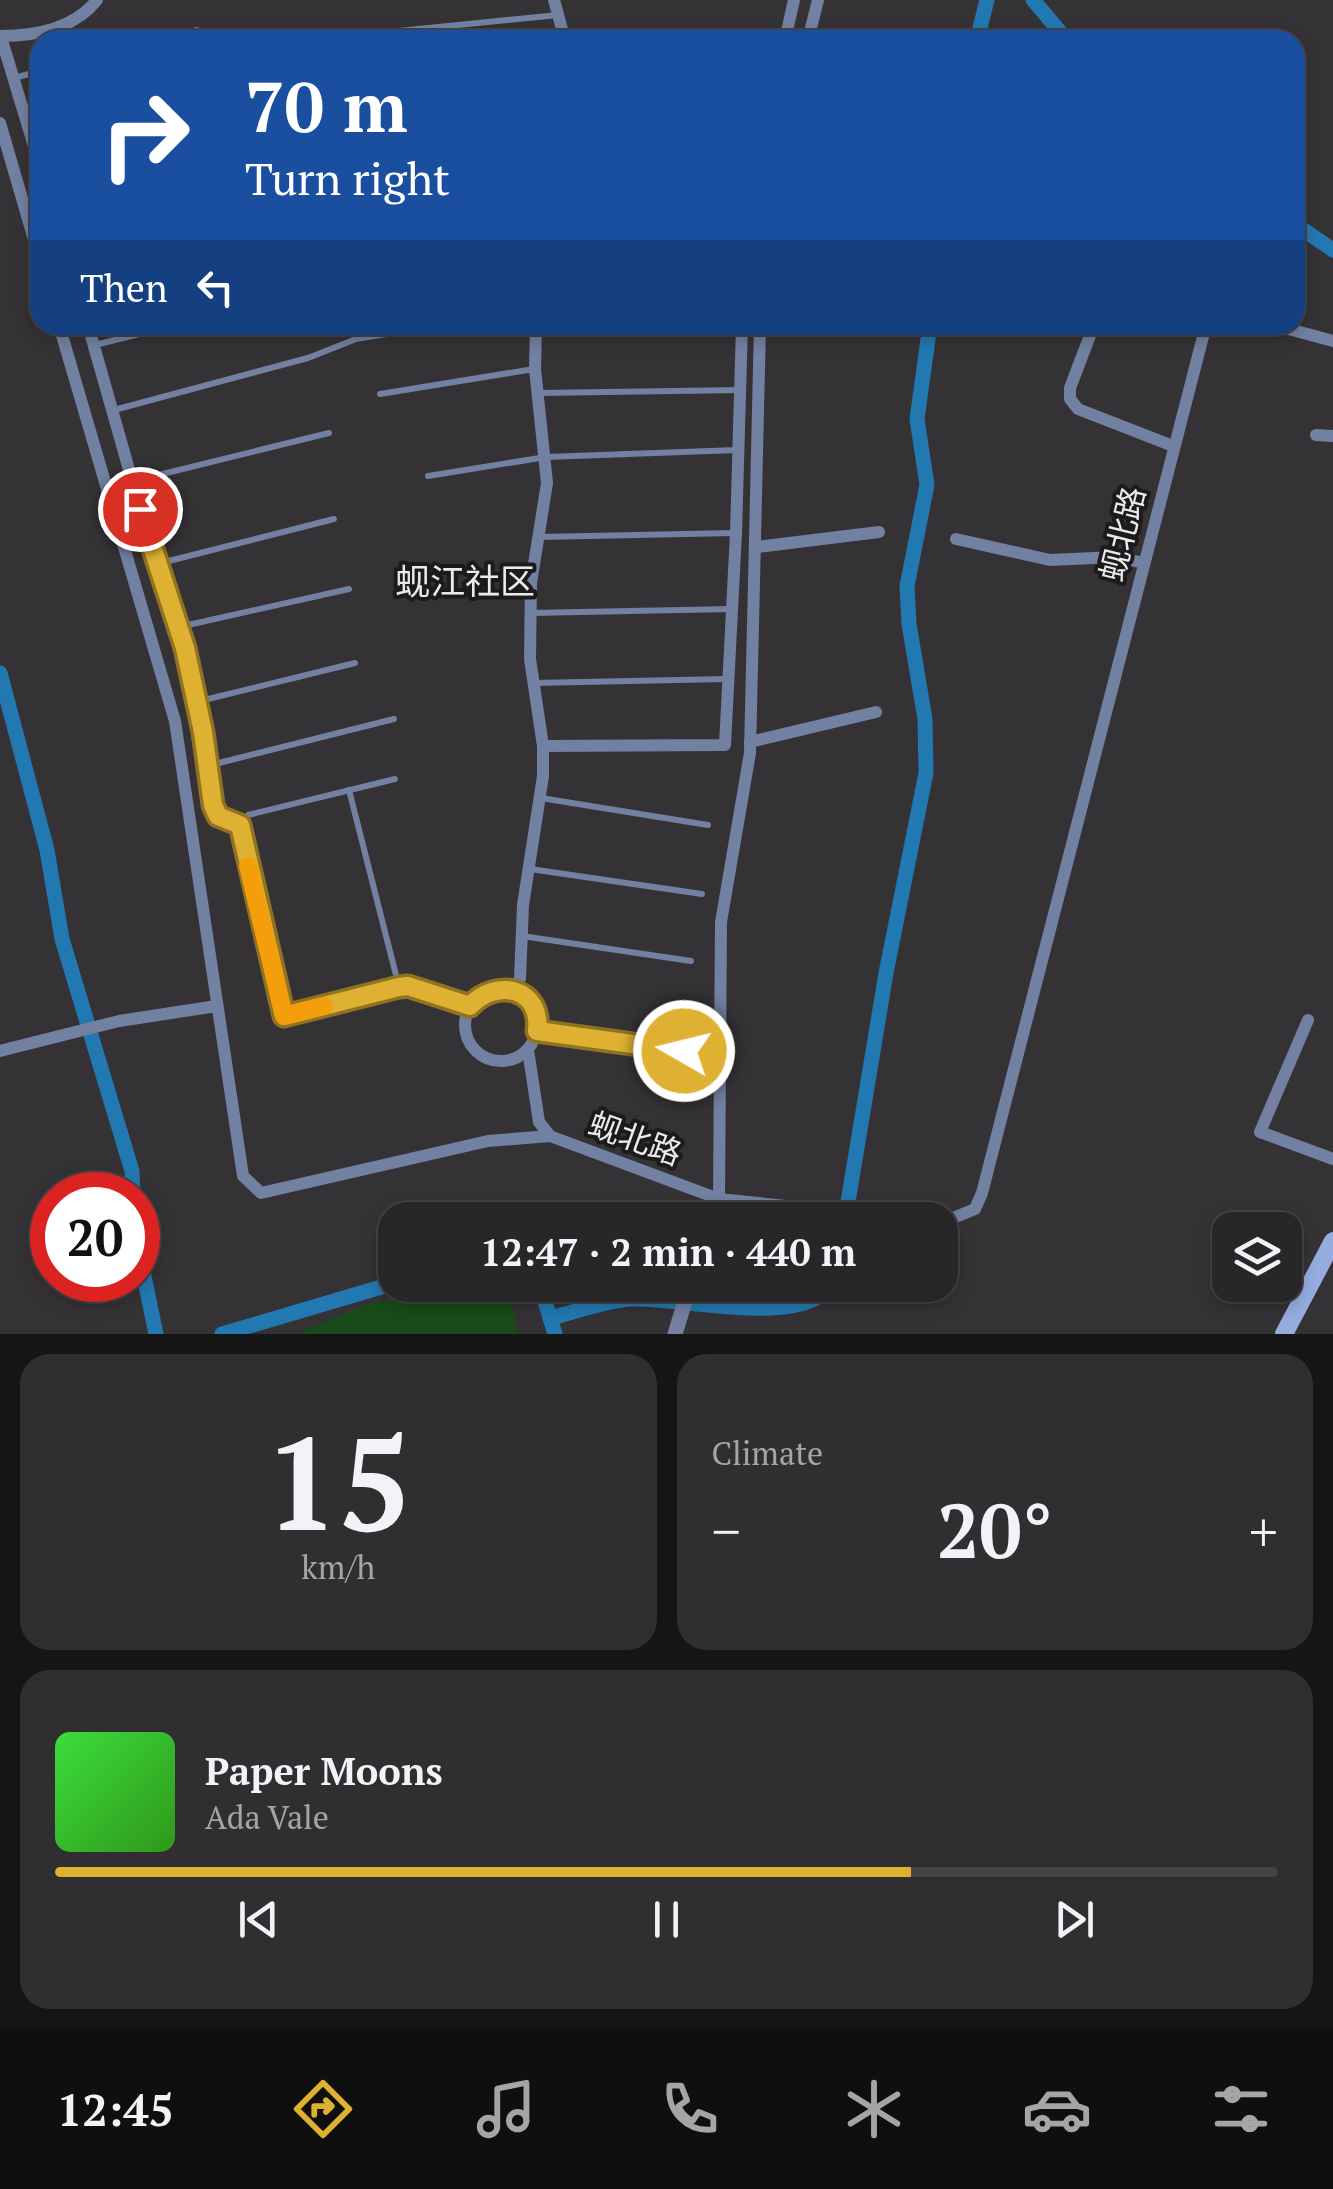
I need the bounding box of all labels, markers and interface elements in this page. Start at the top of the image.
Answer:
text: 70 m [245,59,408,152]
icon: right [80,70,210,200]
text: Turn right [245,148,450,208]
icon: left [188,260,243,315]
text: Then [80,263,168,313]
pin [98,467,183,552]
icon: arrive [113,482,168,537]
street label: 蚬北路 [1090,482,1154,585]
district label: 蚬江社区 [395,558,535,604]
position arrow [632,999,736,1103]
street label: 蚬北路 [583,1102,688,1174]
speed limit sign: 20 [30,1172,160,1302]
map controls [1212,1212,1302,1302]
button: layers [1212,1212,1302,1302]
text: 12:47 · 2 min · 440 m [480,1227,856,1277]
text: 15 [265,1395,412,1567]
text: Climate [712,1432,823,1474]
text: 20° [937,1480,1053,1579]
text: − [712,1494,741,1567]
text: + [1249,1494,1278,1567]
text: km/h [301,1546,375,1588]
text: Paper Moons [205,1746,443,1796]
text: Ada Vale [205,1796,329,1838]
icon: previous [231,1892,286,1947]
icon: pause [639,1892,694,1947]
icon: next [1047,1892,1102,1947]
icon: directions [288,2074,358,2144]
icon: music [471,2074,541,2144]
icon: phone [655,2074,725,2144]
icon: climate [839,2074,909,2144]
icon: car [1022,2074,1092,2144]
icon: filters [1206,2074,1276,2144]
text: 12:45 [57,2079,174,2139]

